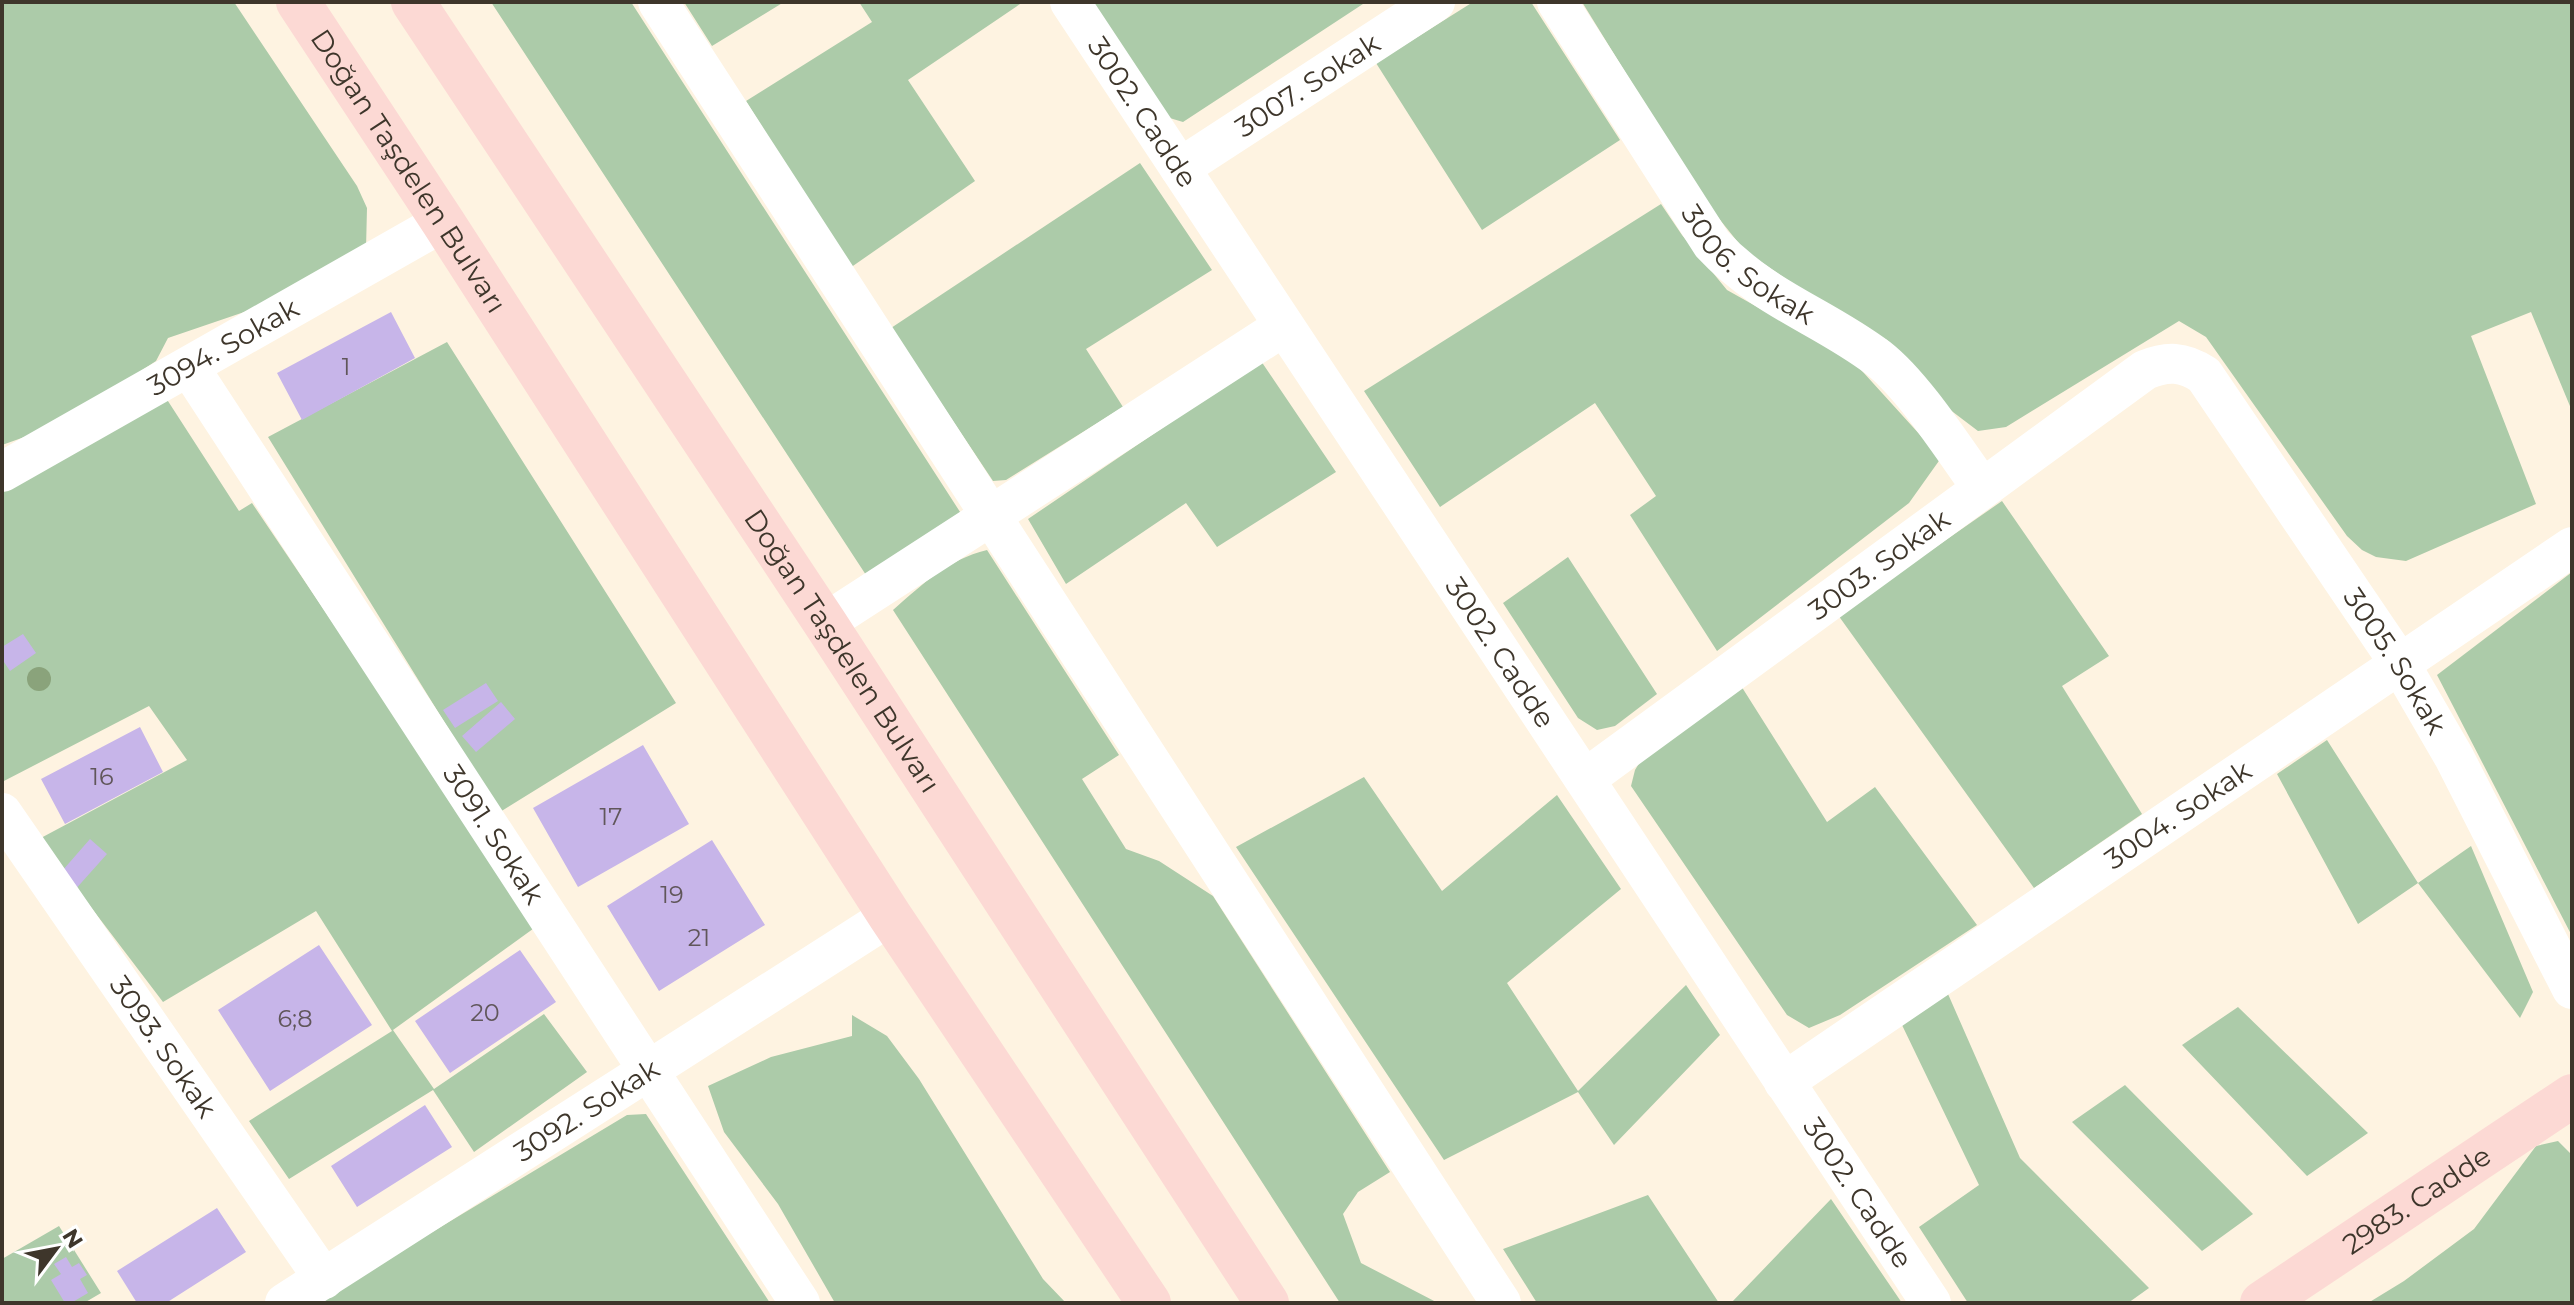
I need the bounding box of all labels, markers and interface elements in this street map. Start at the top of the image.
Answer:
street label: Doğan Taşdelen Bulvarı [304,23,514,319]
street label: 3007. Sokak [1229,26,1386,144]
street label: 3002. Cadde [1081,30,1205,194]
street label: 3006. Sokak [1674,198,1821,332]
street label: 3094. Sokak [141,290,305,403]
house number: 1 [342,352,350,381]
street label: 3003. Sokak [1802,501,1956,627]
street label: Doğan Taşdelen Bulvarı [737,503,948,799]
street label: 3002. Cadde [1438,571,1563,734]
street label: 3005. Sokak [2336,581,2454,741]
street label: 3004. Sokak [2098,753,2258,876]
street label: 3091. Sokak [436,758,552,910]
house number: 16 [90,762,114,791]
house number: 17 [600,802,622,831]
house number: 19 [660,880,684,909]
house number: 21 [688,923,710,952]
street label: 3093. Sokak [103,969,224,1124]
house number: 20 [470,998,500,1027]
house number: 6;8 [277,1004,313,1033]
street label: 3092. Sokak [508,1051,666,1169]
street label: 3002. Cadde [1796,1111,1920,1275]
street label: 2983. Cadde [2336,1138,2497,1261]
north arrow [16,1209,96,1289]
text: N [56,1224,89,1253]

